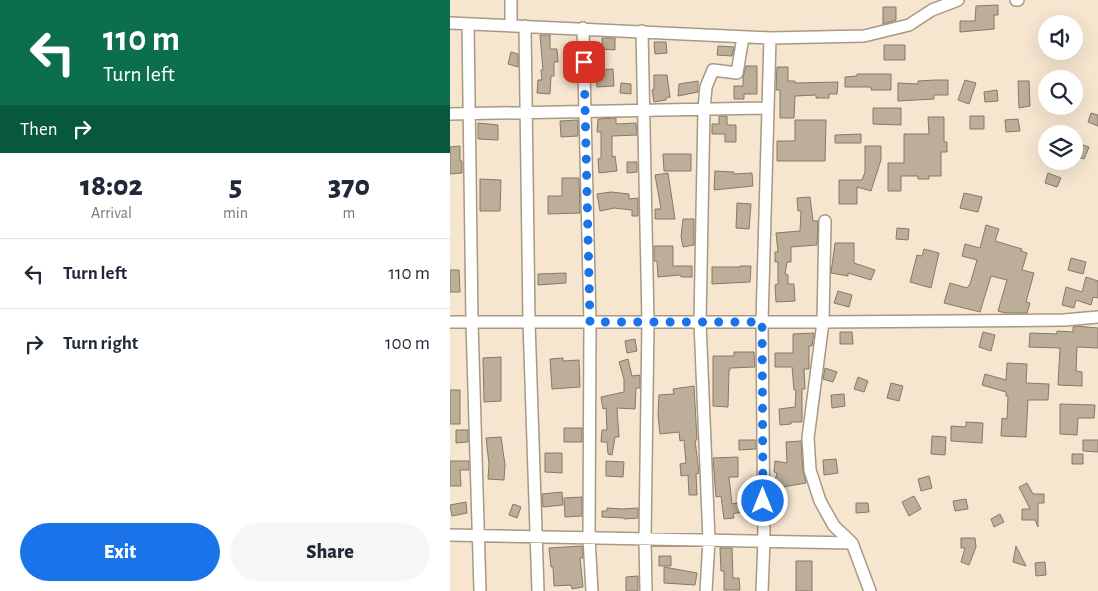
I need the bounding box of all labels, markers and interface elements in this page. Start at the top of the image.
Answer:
map controls [1038,15,1083,170]
button: sound [1038,15,1083,60]
icon: left [20,20,85,85]
text: 110 m [103,22,180,57]
pin [563,41,605,83]
icon: arrive [570,48,598,76]
text: Turn left [103,63,175,85]
button: search [1038,70,1083,115]
icon: right [68,115,96,143]
text: Then [20,120,58,139]
button: layers [1038,125,1083,170]
text: 18:02 [80,171,143,201]
text: 5 [229,171,242,201]
text: 370 [328,171,370,201]
text: Arrival [91,205,132,221]
text: min [223,205,248,221]
text: m [343,205,355,221]
icon: left [20,260,48,288]
text: Turn left [63,264,127,283]
text: 110 m [389,264,430,283]
icon: right [20,330,48,358]
text: Turn right [63,334,138,353]
text: 100 m [385,334,430,353]
position arrow [736,474,788,526]
button: Exit [20,523,220,581]
button: Share [230,523,430,581]

